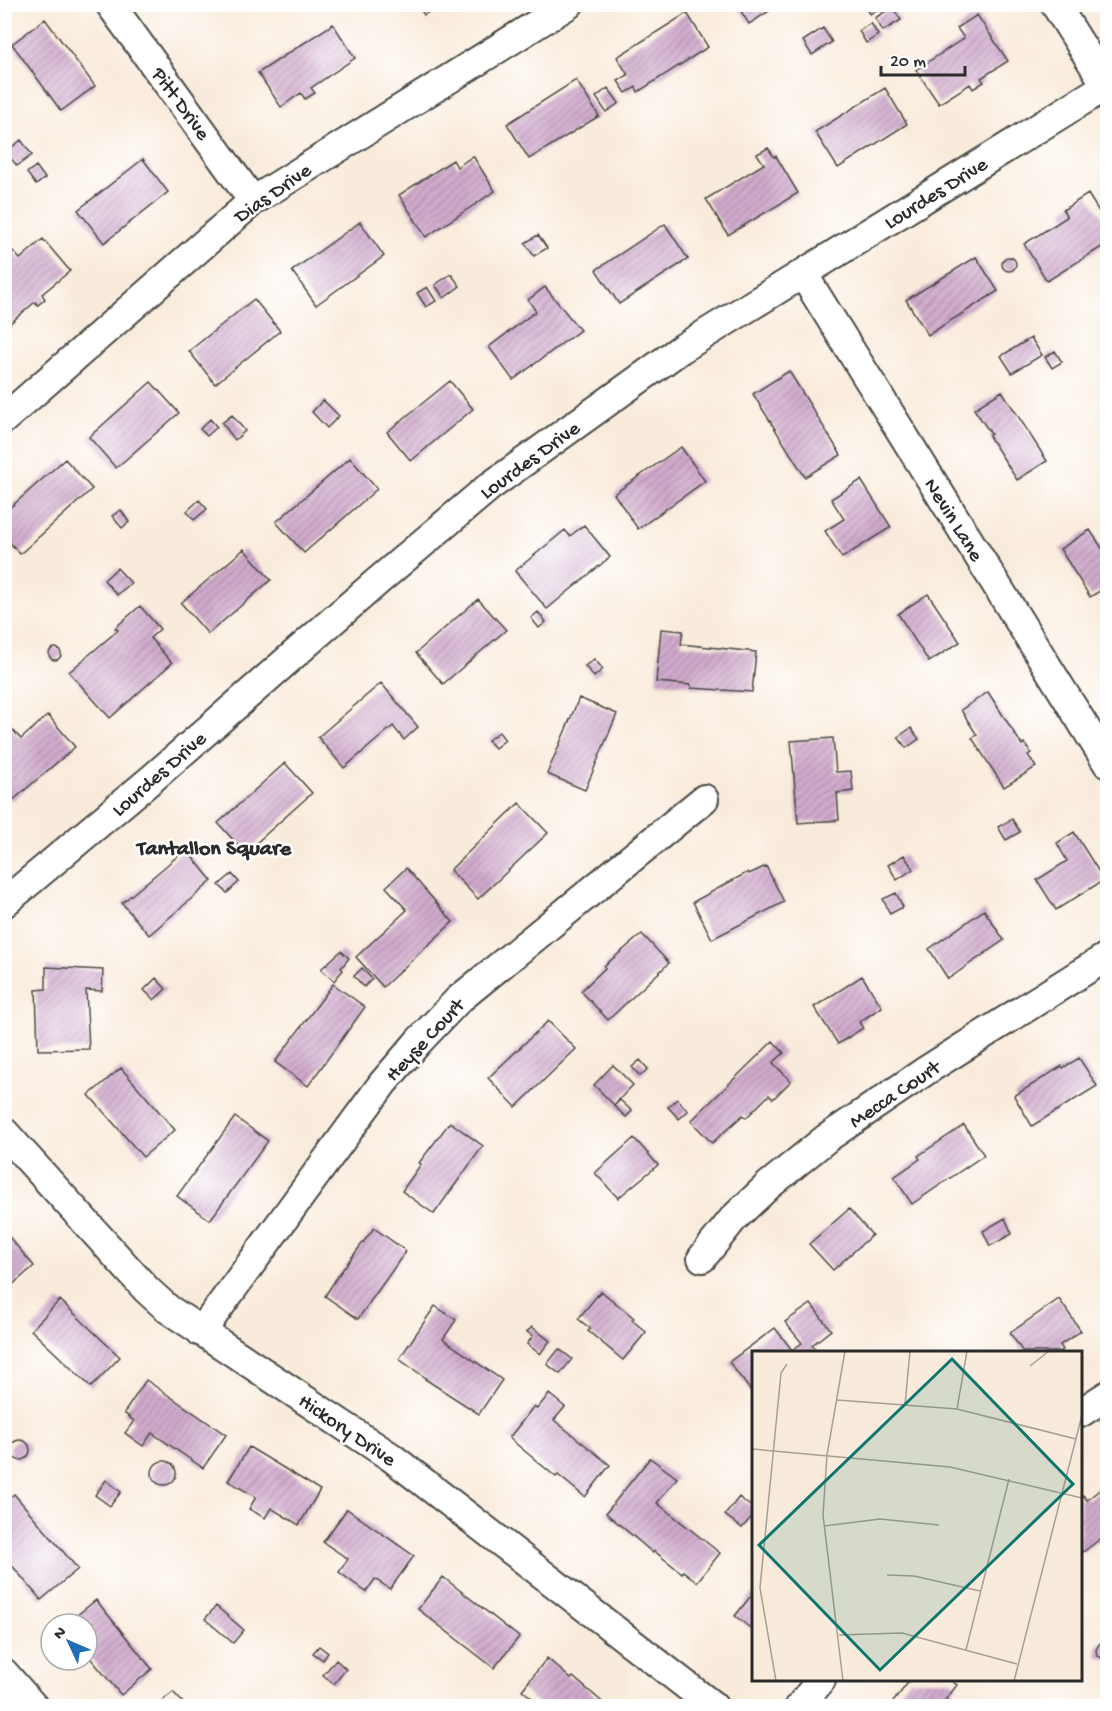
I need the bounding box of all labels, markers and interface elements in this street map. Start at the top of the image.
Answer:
scale bar [881,39,965,77]
text: 20 m [890,52,926,73]
street label: Pitt Drive [144,63,215,147]
street label: Lourdes Drive [880,153,994,237]
street label: Dias Drive [229,159,318,232]
street label: Lourdes Drive [476,417,587,506]
street label: Nevin Lane [917,475,988,568]
street label: Lourdes Drive [108,727,214,824]
district label: Tantallon Square [135,837,292,863]
street label: Heyse Court [382,993,473,1088]
street label: Mecca Court [846,1055,948,1135]
inset map [752,1351,1082,1681]
street label: Hickory Drive [292,1390,401,1474]
north arrow [39,1612,99,1672]
text: N [50,1623,72,1644]

